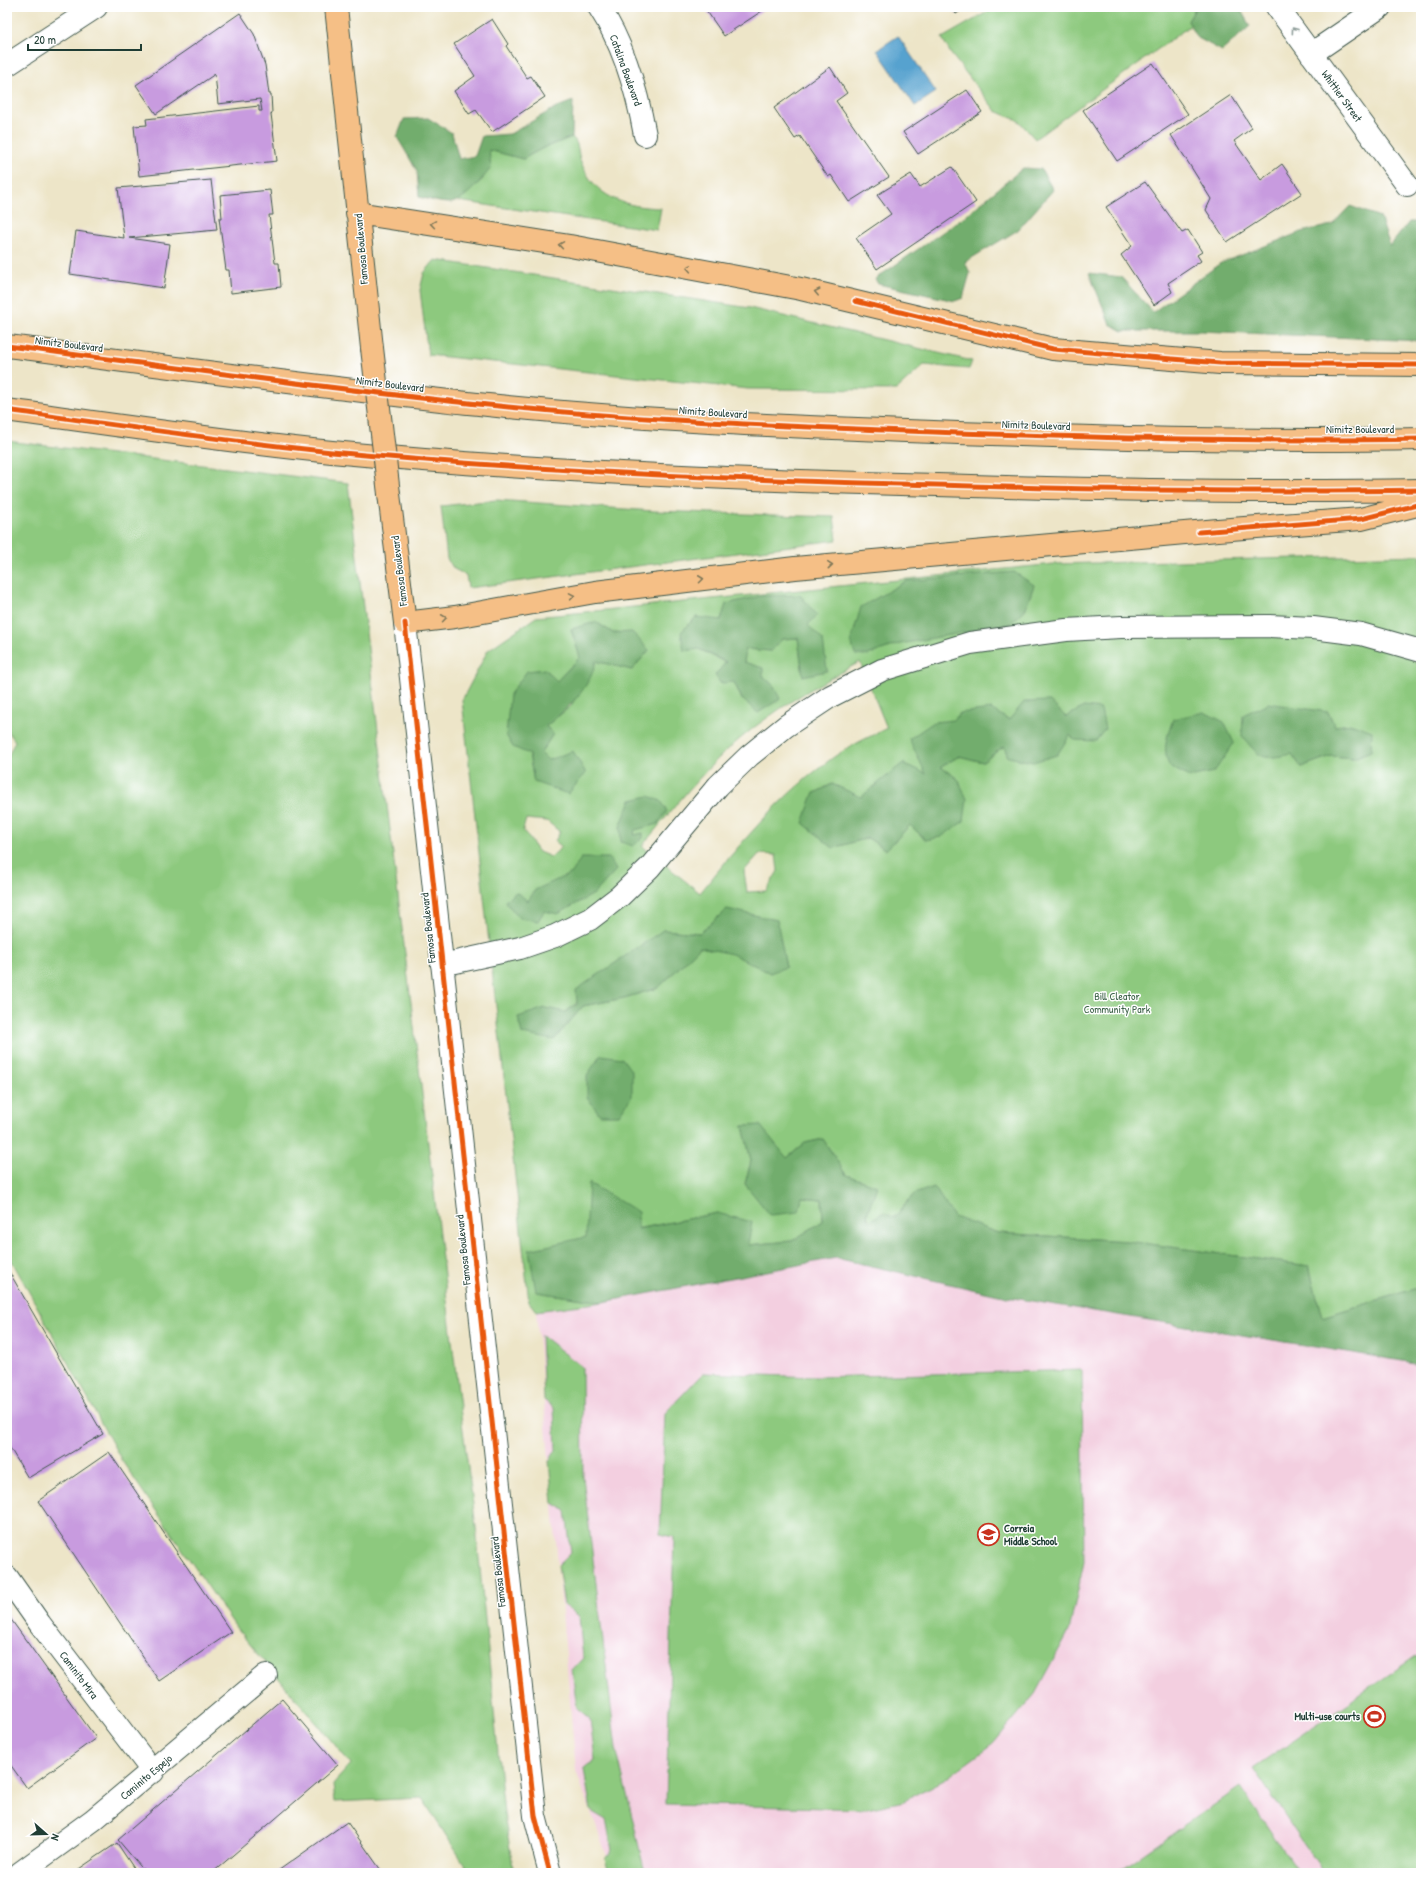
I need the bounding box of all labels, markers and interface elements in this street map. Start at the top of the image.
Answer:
scale bar [28,26,141,52]
one-way arrow [1292,28,1299,35]
text: 20 m [34,31,56,48]
street label: Catalina Boulevard [607,33,646,108]
street label: Whittier Street [1319,67,1366,125]
street label: Famosa Boulevard [351,213,371,286]
one-way arrow [430,220,436,229]
one-way arrow [558,241,564,250]
one-way arrow [686,264,692,273]
one-way arrow [814,289,820,297]
street label: Nimitz Boulevard [34,333,104,355]
street label: Nimitz Boulevard [355,373,425,395]
street label: Nimitz Boulevard [678,403,748,421]
street label: Nimitz Boulevard [1002,417,1071,433]
street label: Nimitz Boulevard [1326,422,1395,436]
street label: Famosa Boulevard [388,535,410,608]
one-way arrow [827,560,833,569]
one-way arrow [698,575,704,584]
one-way arrow [569,593,575,601]
one-way arrow [441,614,447,623]
street label: Famosa Boulevard [417,892,439,965]
park label: Bill Cleator Community Park [1084,989,1151,1016]
street label: Famosa Boulevard [452,1214,474,1287]
school or university icon: Correia Middle School [975,1521,1001,1547]
place label: Correia Middle School [1004,1521,1058,1548]
street label: Famosa Boulevard [487,1536,509,1609]
street label: Caminito Mira [57,1648,102,1702]
sports icon: Multi-use courts [1362,1703,1388,1729]
place label: Multi-use courts [1295,1709,1361,1723]
street label: Caminito Espejo [117,1751,175,1803]
north arrow [26,1814,66,1854]
text: N [48,1832,63,1843]

